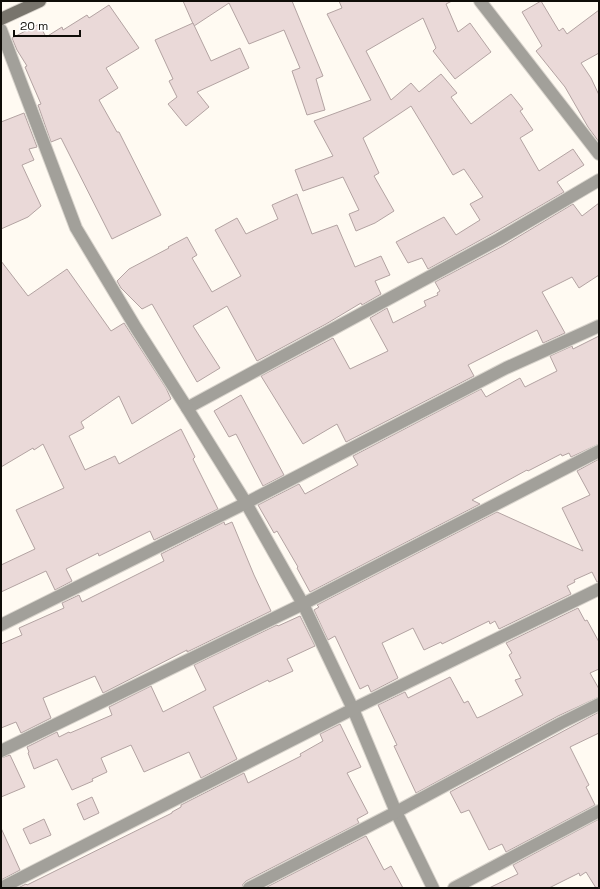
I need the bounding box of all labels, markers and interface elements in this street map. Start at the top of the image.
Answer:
scale bar [14,12,80,38]
text: 20 m [20,18,48,34]

